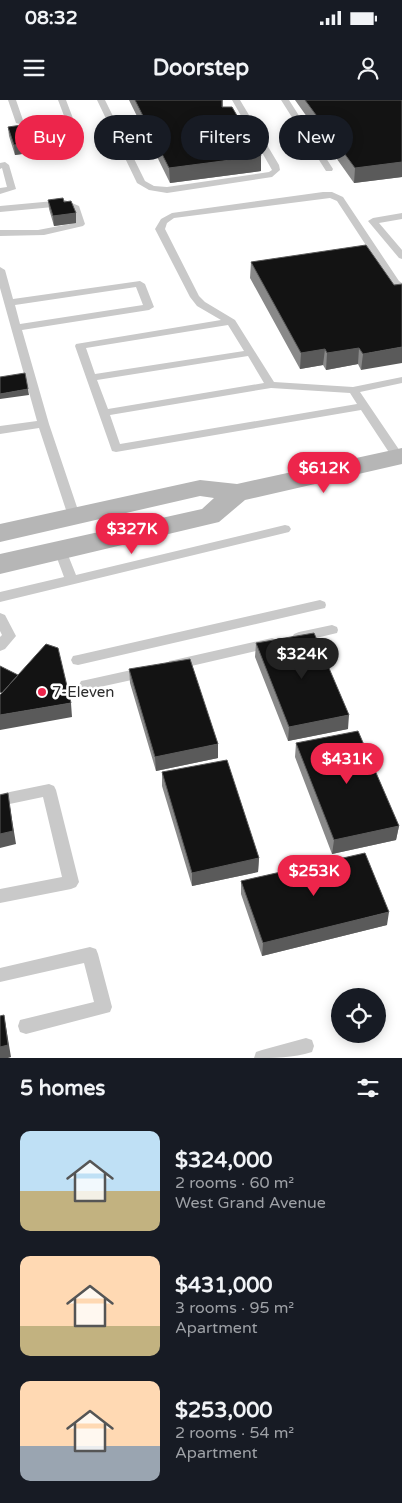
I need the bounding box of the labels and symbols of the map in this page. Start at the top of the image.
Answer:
pin: $612K [289,452,359,494]
pin: $327K [97,512,167,555]
pin: $324K [267,638,337,680]
place label: 7-Eleven [52,683,114,701]
marker: 7-Eleven [36,686,48,698]
pin: $431K [312,742,382,785]
pin: $253K [279,854,349,897]

